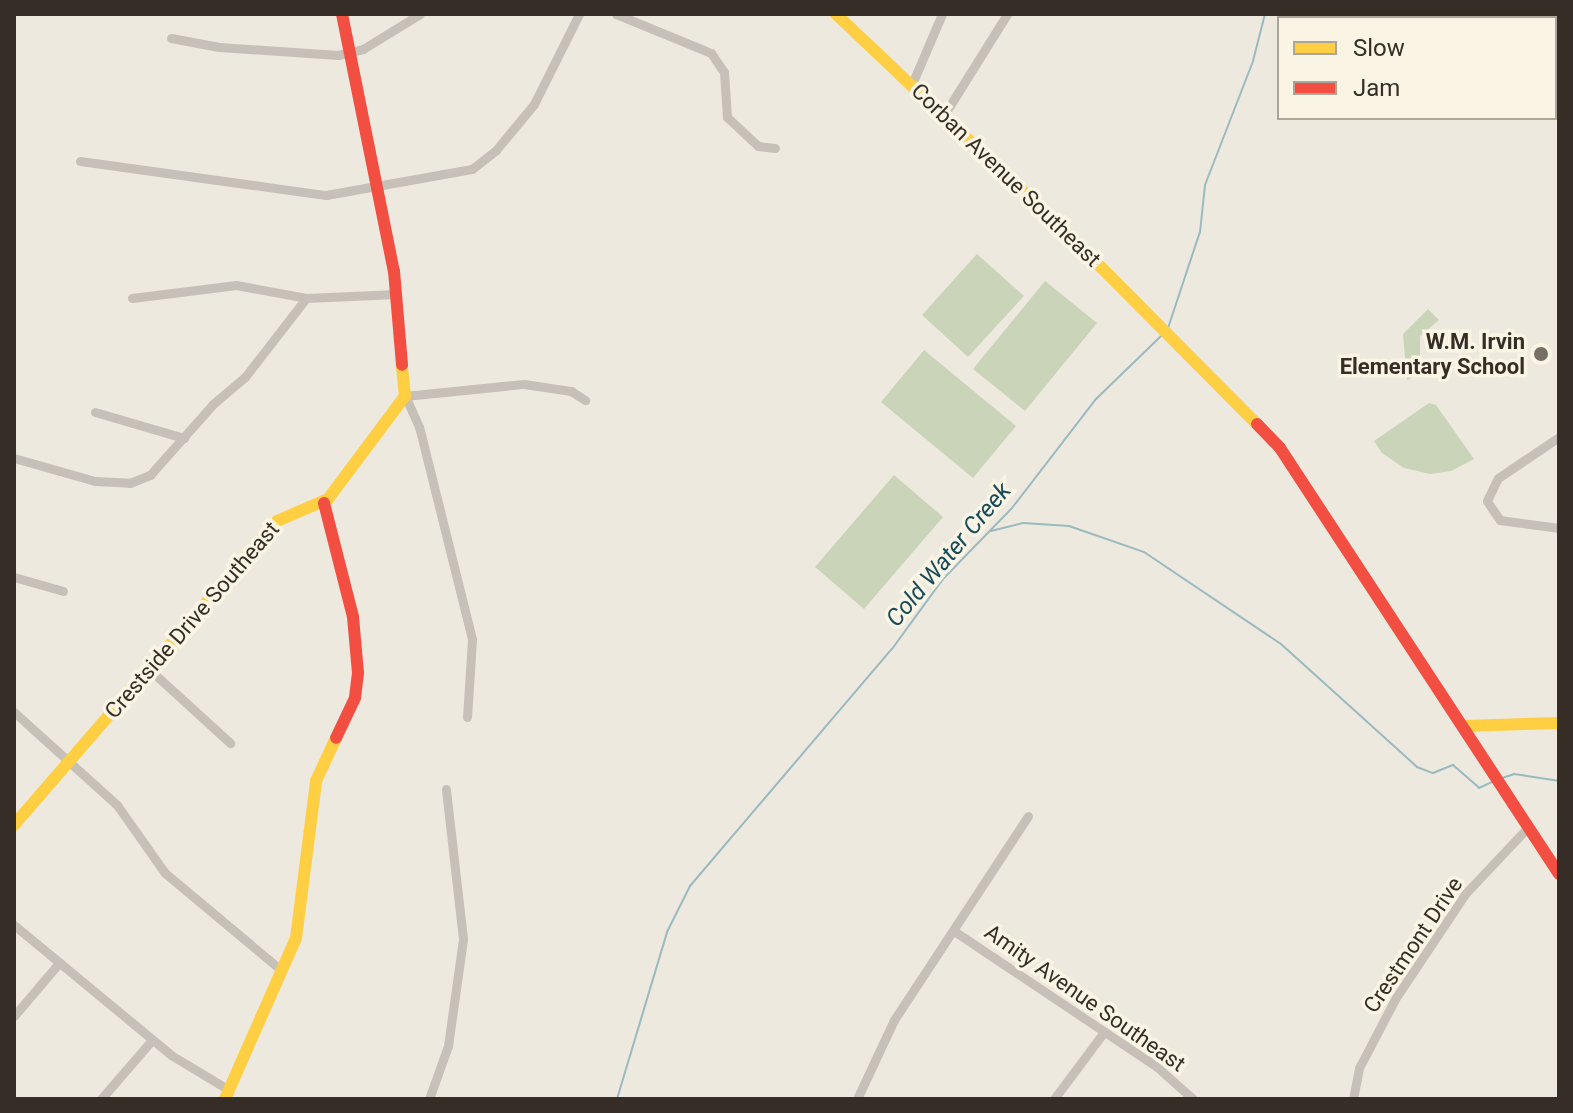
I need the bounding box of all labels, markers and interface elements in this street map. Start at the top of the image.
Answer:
legend [1277,16,1557,120]
text: Slow [1353,34,1405,62]
text: Jam [1353,74,1400,102]
street label: Corban Avenue Southeast [906,78,1106,272]
place label: W.M. Irvin Elementary School [1340,328,1525,380]
marker: W.M. Irvin Elementary School [1532,345,1550,363]
water label: Cold Water Creek [880,477,1018,633]
street label: Crestside Drive Southeast [99,516,285,724]
street label: Crestmont Drive [1358,872,1468,1018]
street label: Amity Avenue Southeast [980,919,1190,1077]

